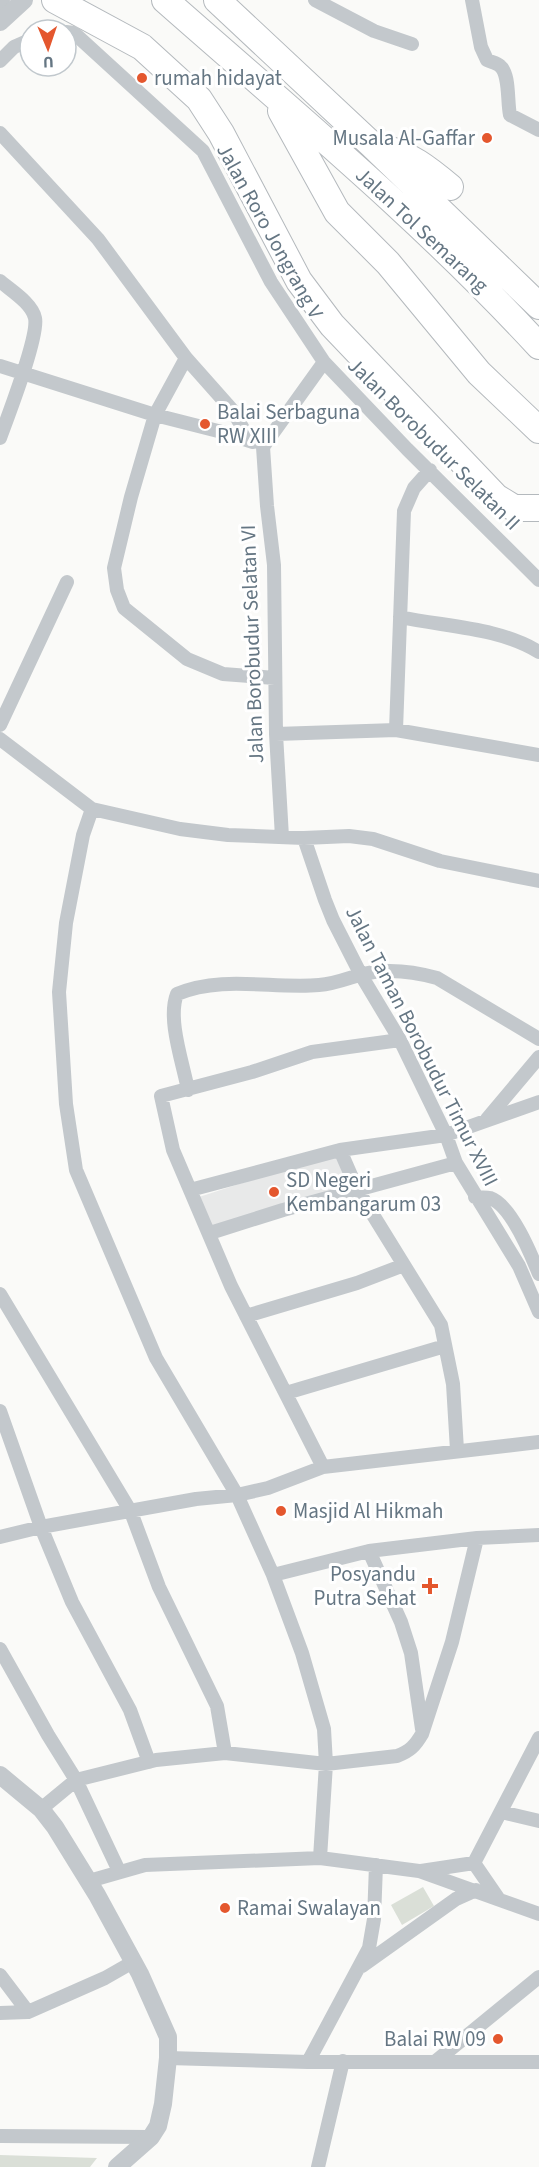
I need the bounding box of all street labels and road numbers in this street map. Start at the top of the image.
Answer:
street label: Jalan Roro Jongrang V [209,138,331,324]
street label: Jalan Tol Semarang [349,160,495,300]
street label: Jalan Borobudur Selatan II [341,351,527,537]
street label: Jalan Borobudur Selatan VI [233,524,271,764]
street label: Jalan Taman Borobudur Timur XVIII [338,901,506,1191]

